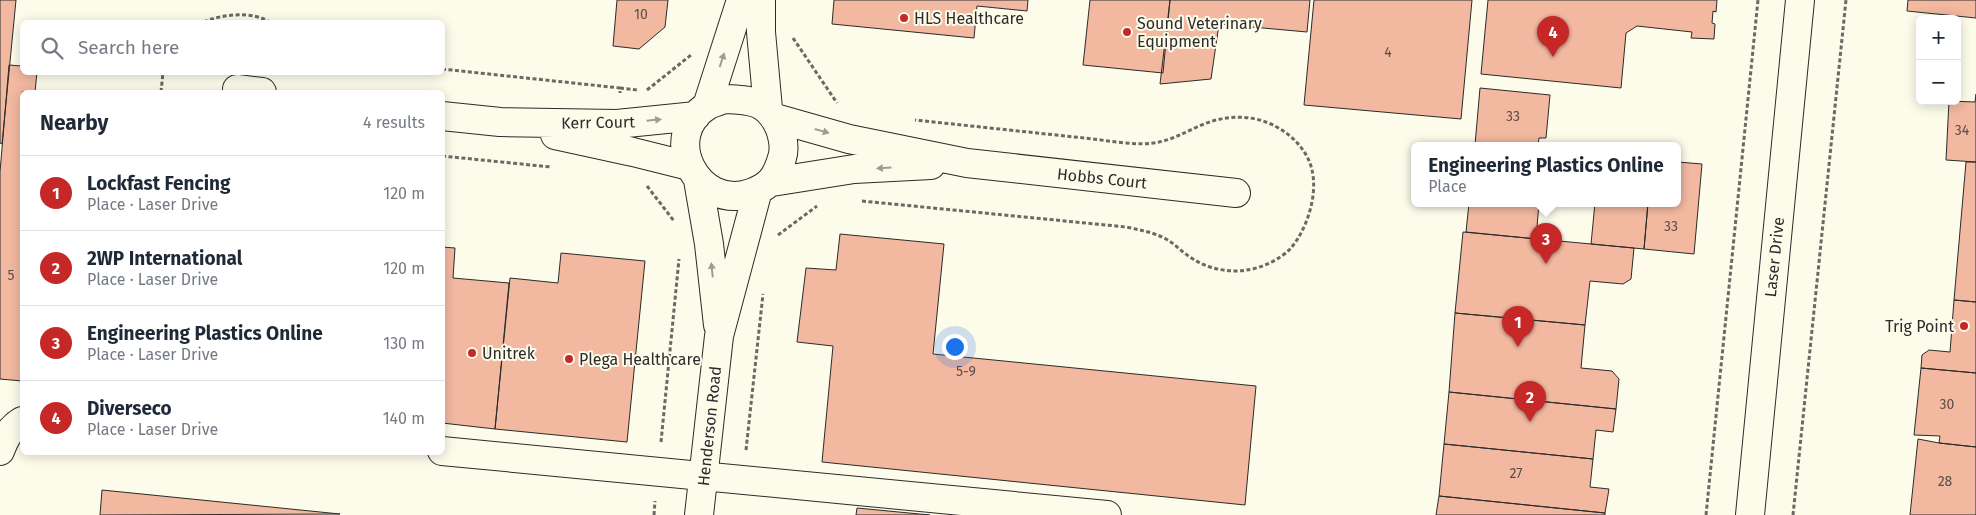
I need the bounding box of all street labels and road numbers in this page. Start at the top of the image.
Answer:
street label: Kerr Court [561,112,635,133]
street label: Hobbs Court [1056,164,1148,193]
street label: Laser Drive [1761,216,1788,298]
street label: Henderson Road [694,365,725,487]

